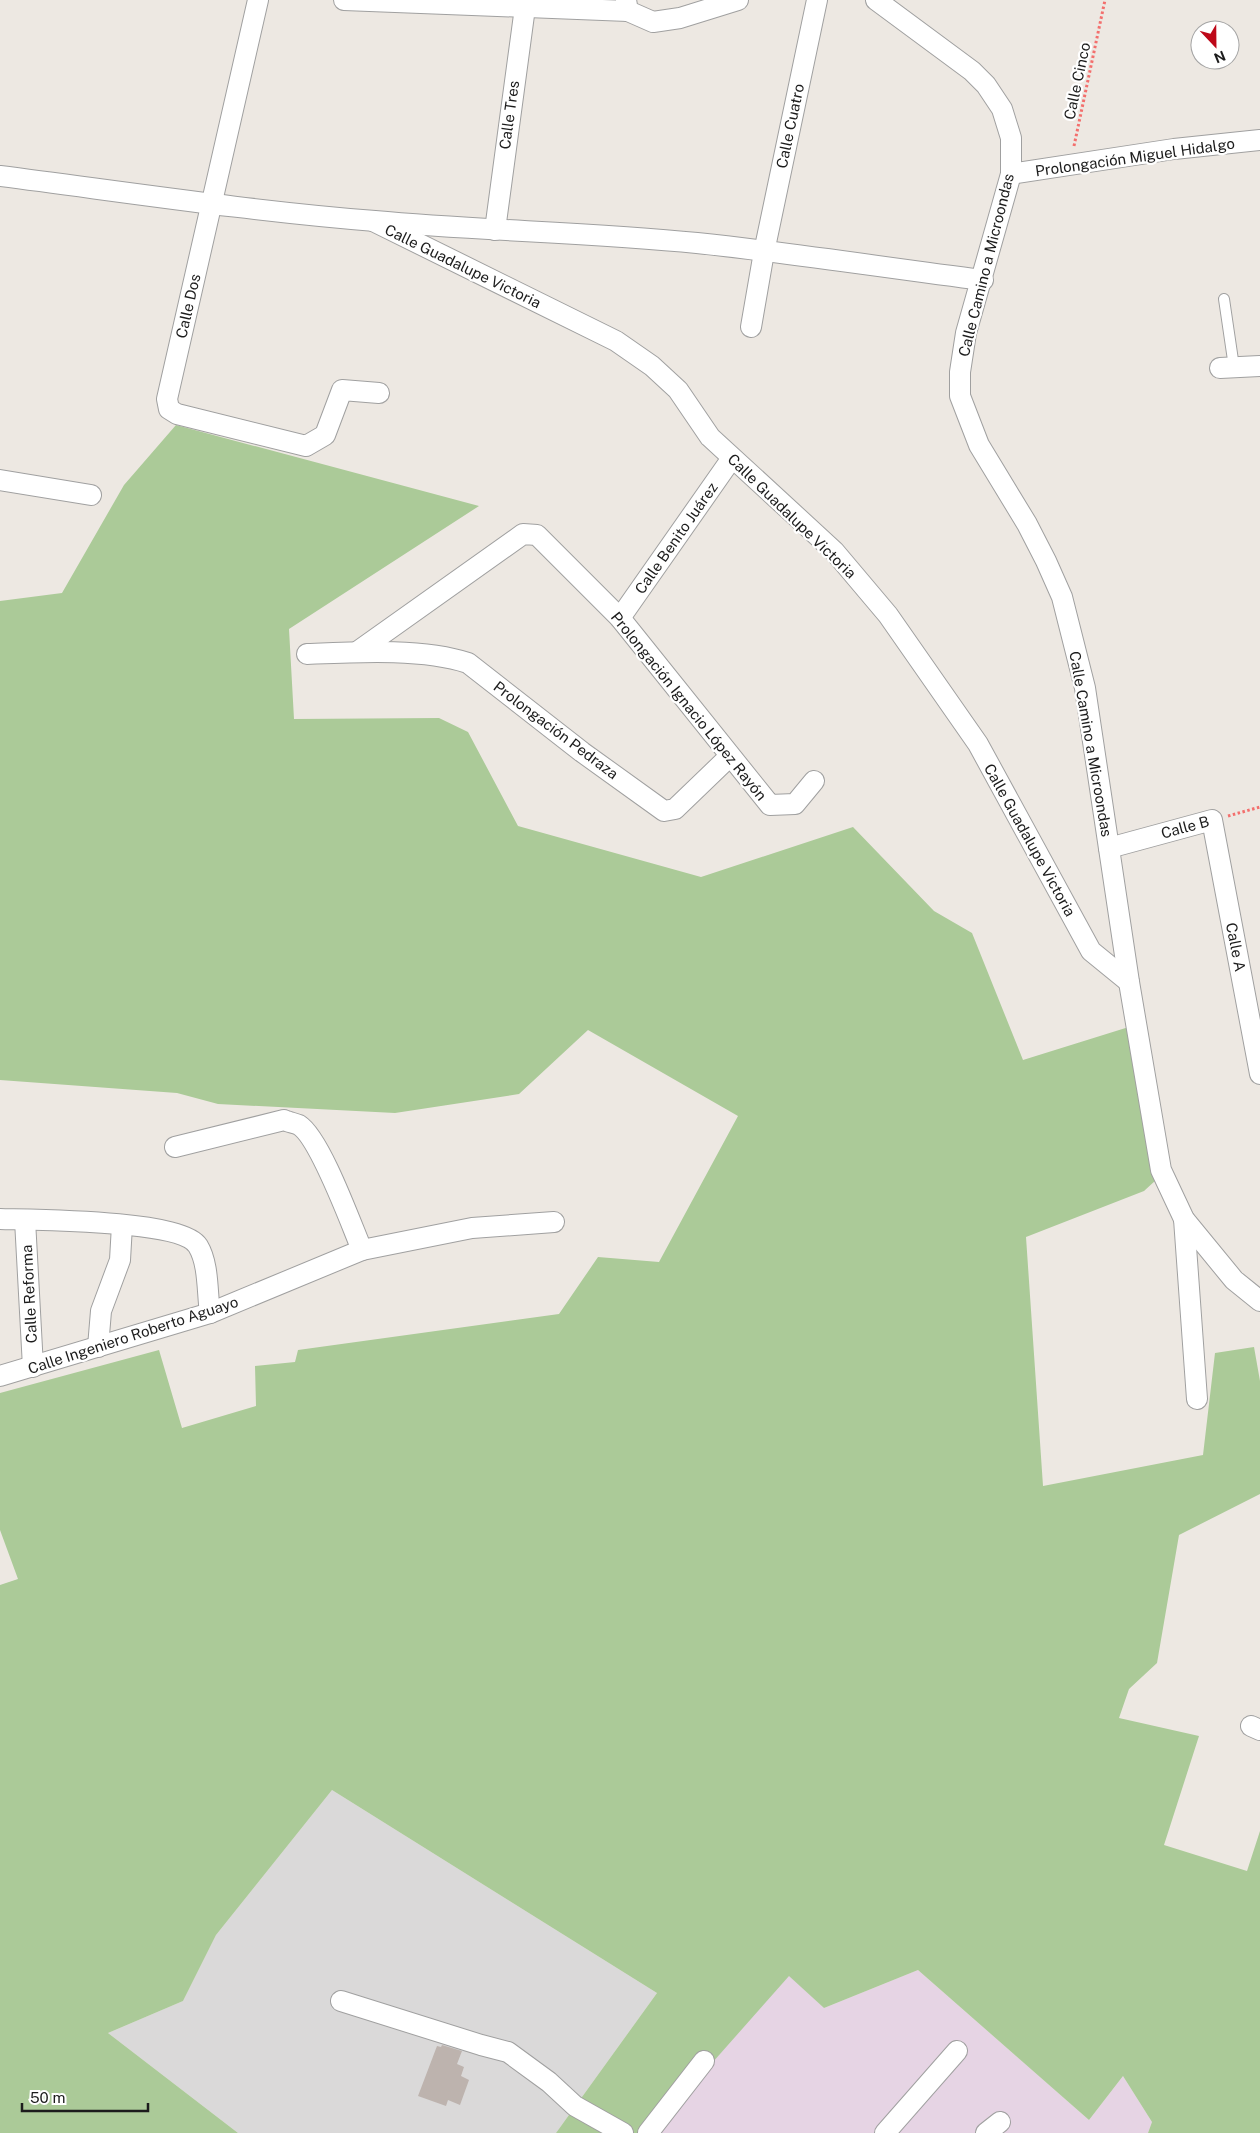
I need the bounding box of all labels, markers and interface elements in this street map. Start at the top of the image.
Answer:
north arrow [1190,20,1240,70]
street label: Calle Cinco [1061,41,1093,121]
text: N [1212,48,1228,67]
street label: Calle Tres [496,80,522,150]
street label: Calle Cuatro [773,82,807,170]
street label: Prolongación Miguel Hidalgo [1034,135,1236,179]
street label: Calle Camino a Microondas [955,172,1017,358]
street label: Calle Guadalupe Victoria [382,221,544,311]
street label: Calle Dos [172,272,204,340]
street label: Calle Guadalupe Victoria [724,450,860,582]
street label: Calle Benito Juárez [631,479,721,597]
street label: Prolongación Ignacio López Rayón [608,608,770,804]
street label: Calle Camino a Microondas [1066,650,1116,838]
street label: Prolongación Pedraza [490,678,622,782]
street label: Calle Guadalupe Victoria [981,761,1079,919]
street label: Calle B [1159,812,1211,842]
street label: Calle A [1223,921,1249,973]
street label: Calle Reforma [18,1244,40,1344]
street label: Calle Ingeniero Roberto Aguayo [26,1293,240,1377]
scale bar [22,2080,149,2112]
text: 50 m [30,2089,65,2106]

